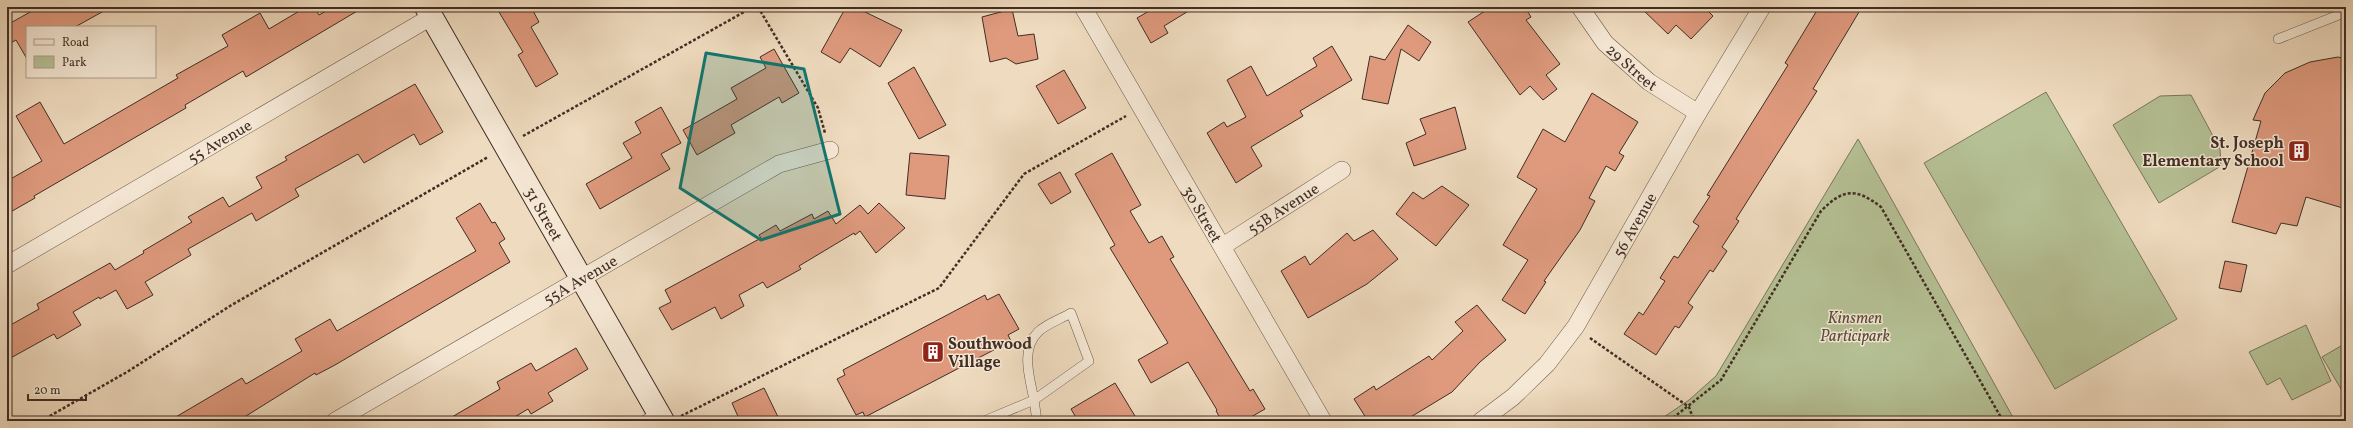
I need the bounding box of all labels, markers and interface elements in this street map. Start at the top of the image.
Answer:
legend [26,26,156,78]
text: Road [62,35,89,51]
street label: 29 Street [1600,40,1661,98]
text: Park [62,55,87,71]
street label: 55 Avenue [184,115,257,170]
place label: St. Joseph Elementary School [2142,133,2285,173]
building icon: St. Joseph Elementary School [2286,138,2312,164]
street label: 55B Avenue [1244,178,1324,241]
street label: 30 Street [1176,182,1227,248]
street label: 31 Street [518,183,567,246]
street label: 56 Avenue [1609,189,1663,262]
street label: 55A Avenue [540,251,622,311]
park label: Kinsmen Participark [1820,308,1891,348]
place label: Southwood Village [948,334,1032,374]
building icon: Southwood Village [920,339,946,365]
scale bar [28,376,86,402]
text: 20 m [34,383,61,399]

